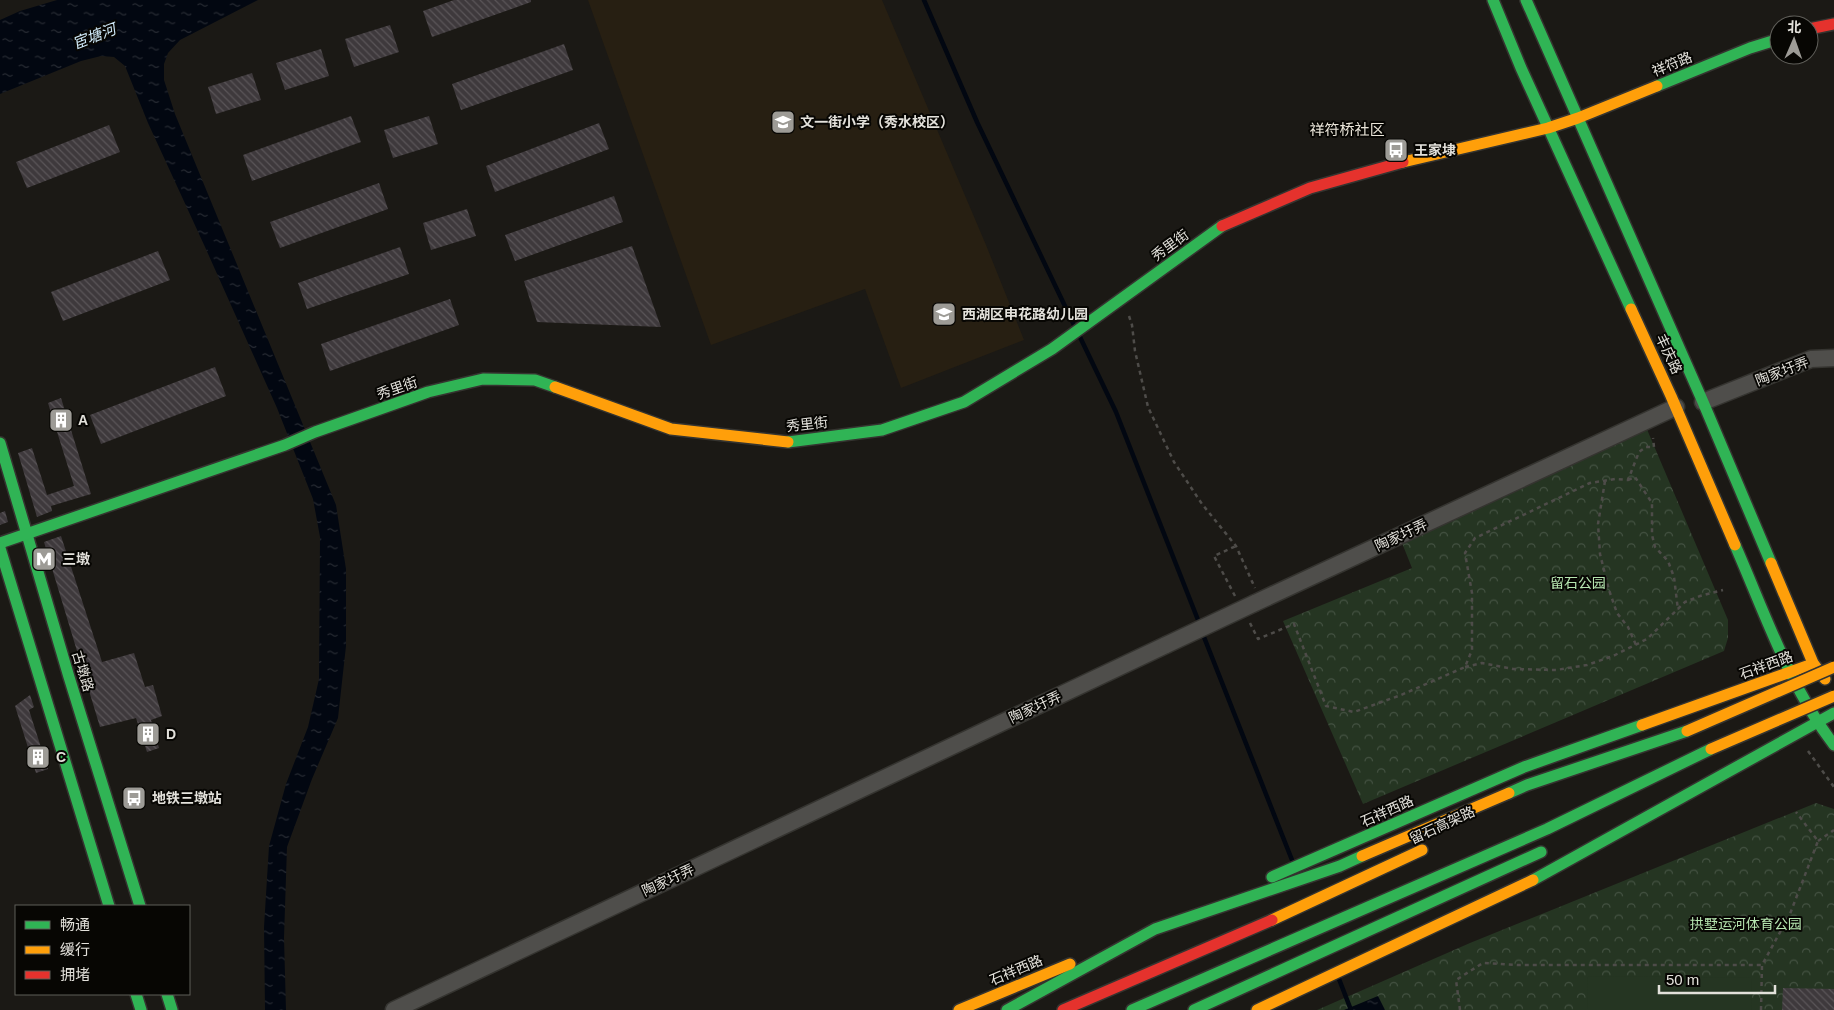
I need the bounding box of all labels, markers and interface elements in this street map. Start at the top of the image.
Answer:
north arrow [1769,15,1819,65]
water label: 宦塘河 [70,19,121,52]
text: 北 [1787,19,1802,35]
street label: 祥符路 [1650,49,1694,79]
school or university icon: 文一街小学（秀水校区） [770,109,796,135]
place label: 文一街小学（秀水校区） [800,114,954,130]
district label: 祥符桥社区 [1309,121,1385,138]
bus stop icon: 王家埭 [1383,137,1409,163]
place label: 王家埭 [1414,142,1456,158]
street label: 秀里街 [1148,226,1192,264]
school or university icon: 西湖区申花路幼儿园 [931,301,957,327]
place label: 西湖区申花路幼儿园 [962,306,1088,322]
street label: 丰庆路 [1653,332,1685,376]
street label: 陶家圩弄 [1753,353,1811,389]
street label: 秀里街 [375,374,419,402]
building icon: A [48,407,74,433]
place label: A [78,412,88,428]
street label: 秀里街 [785,414,829,434]
street label: 陶家圩弄 [1372,516,1430,554]
metro station icon: 三墩 [31,546,57,572]
place label: 三墩 [62,551,90,567]
park label: 留石公园 [1550,575,1606,591]
street label: 石祥西路 [1737,648,1795,682]
street label: 古墩路 [69,649,97,693]
street label: 陶家圩弄 [1006,688,1064,726]
building icon: D [135,721,161,747]
place label: D [166,726,176,742]
building icon: C [25,744,51,770]
place label: C [56,749,66,765]
bus stop icon: 地铁三墩站 [121,785,147,811]
place label: 地铁三墩站 [152,790,222,806]
street label: 石祥西路 [1358,792,1416,830]
street label: 留石高架路 [1407,803,1477,847]
street label: 陶家圩弄 [639,861,697,899]
legend [15,905,190,995]
text: 畅通 [60,916,90,933]
park label: 拱墅运河体育公园 [1690,916,1802,932]
text: 缓行 [60,941,90,958]
street label: 石祥西路 [987,952,1045,988]
scale bar [1659,962,1775,994]
text: 拥堵 [60,966,90,983]
text: 50 m [1666,971,1699,988]

